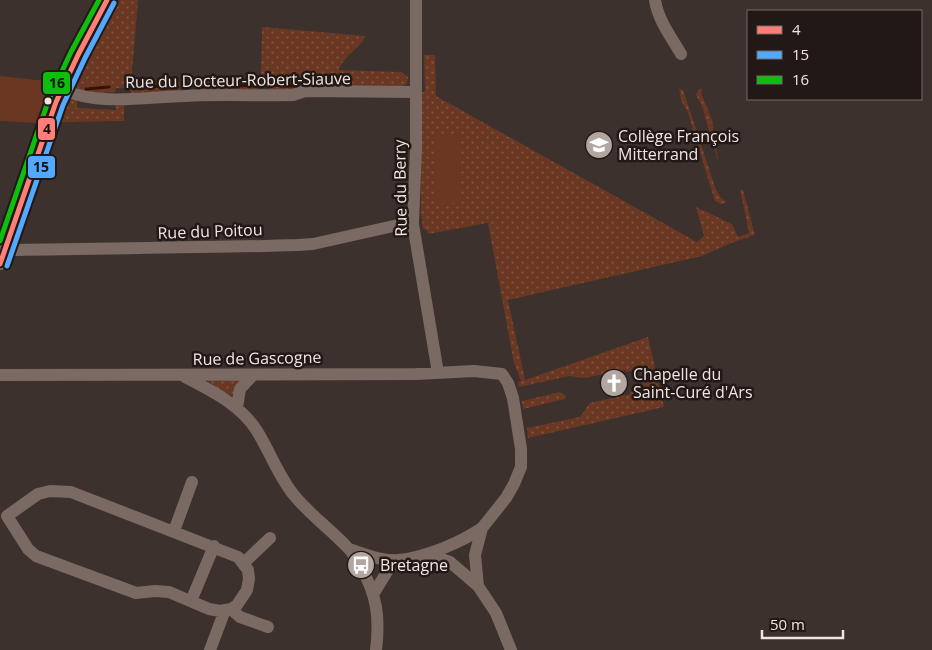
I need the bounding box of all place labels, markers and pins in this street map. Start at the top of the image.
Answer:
unlabelled marker [43,96,53,106]
place label: Collège François Mitterrand [618,125,739,165]
school or university icon: Collège François Mitterrand [584,130,614,160]
place label: Chapelle du Saint-Curé d'Ars [633,363,753,403]
church icon: Chapelle du Saint-Curé d'Ars [599,368,629,398]
bus stop icon: Bretagne [346,550,376,580]
place label: Bretagne [380,554,448,576]

